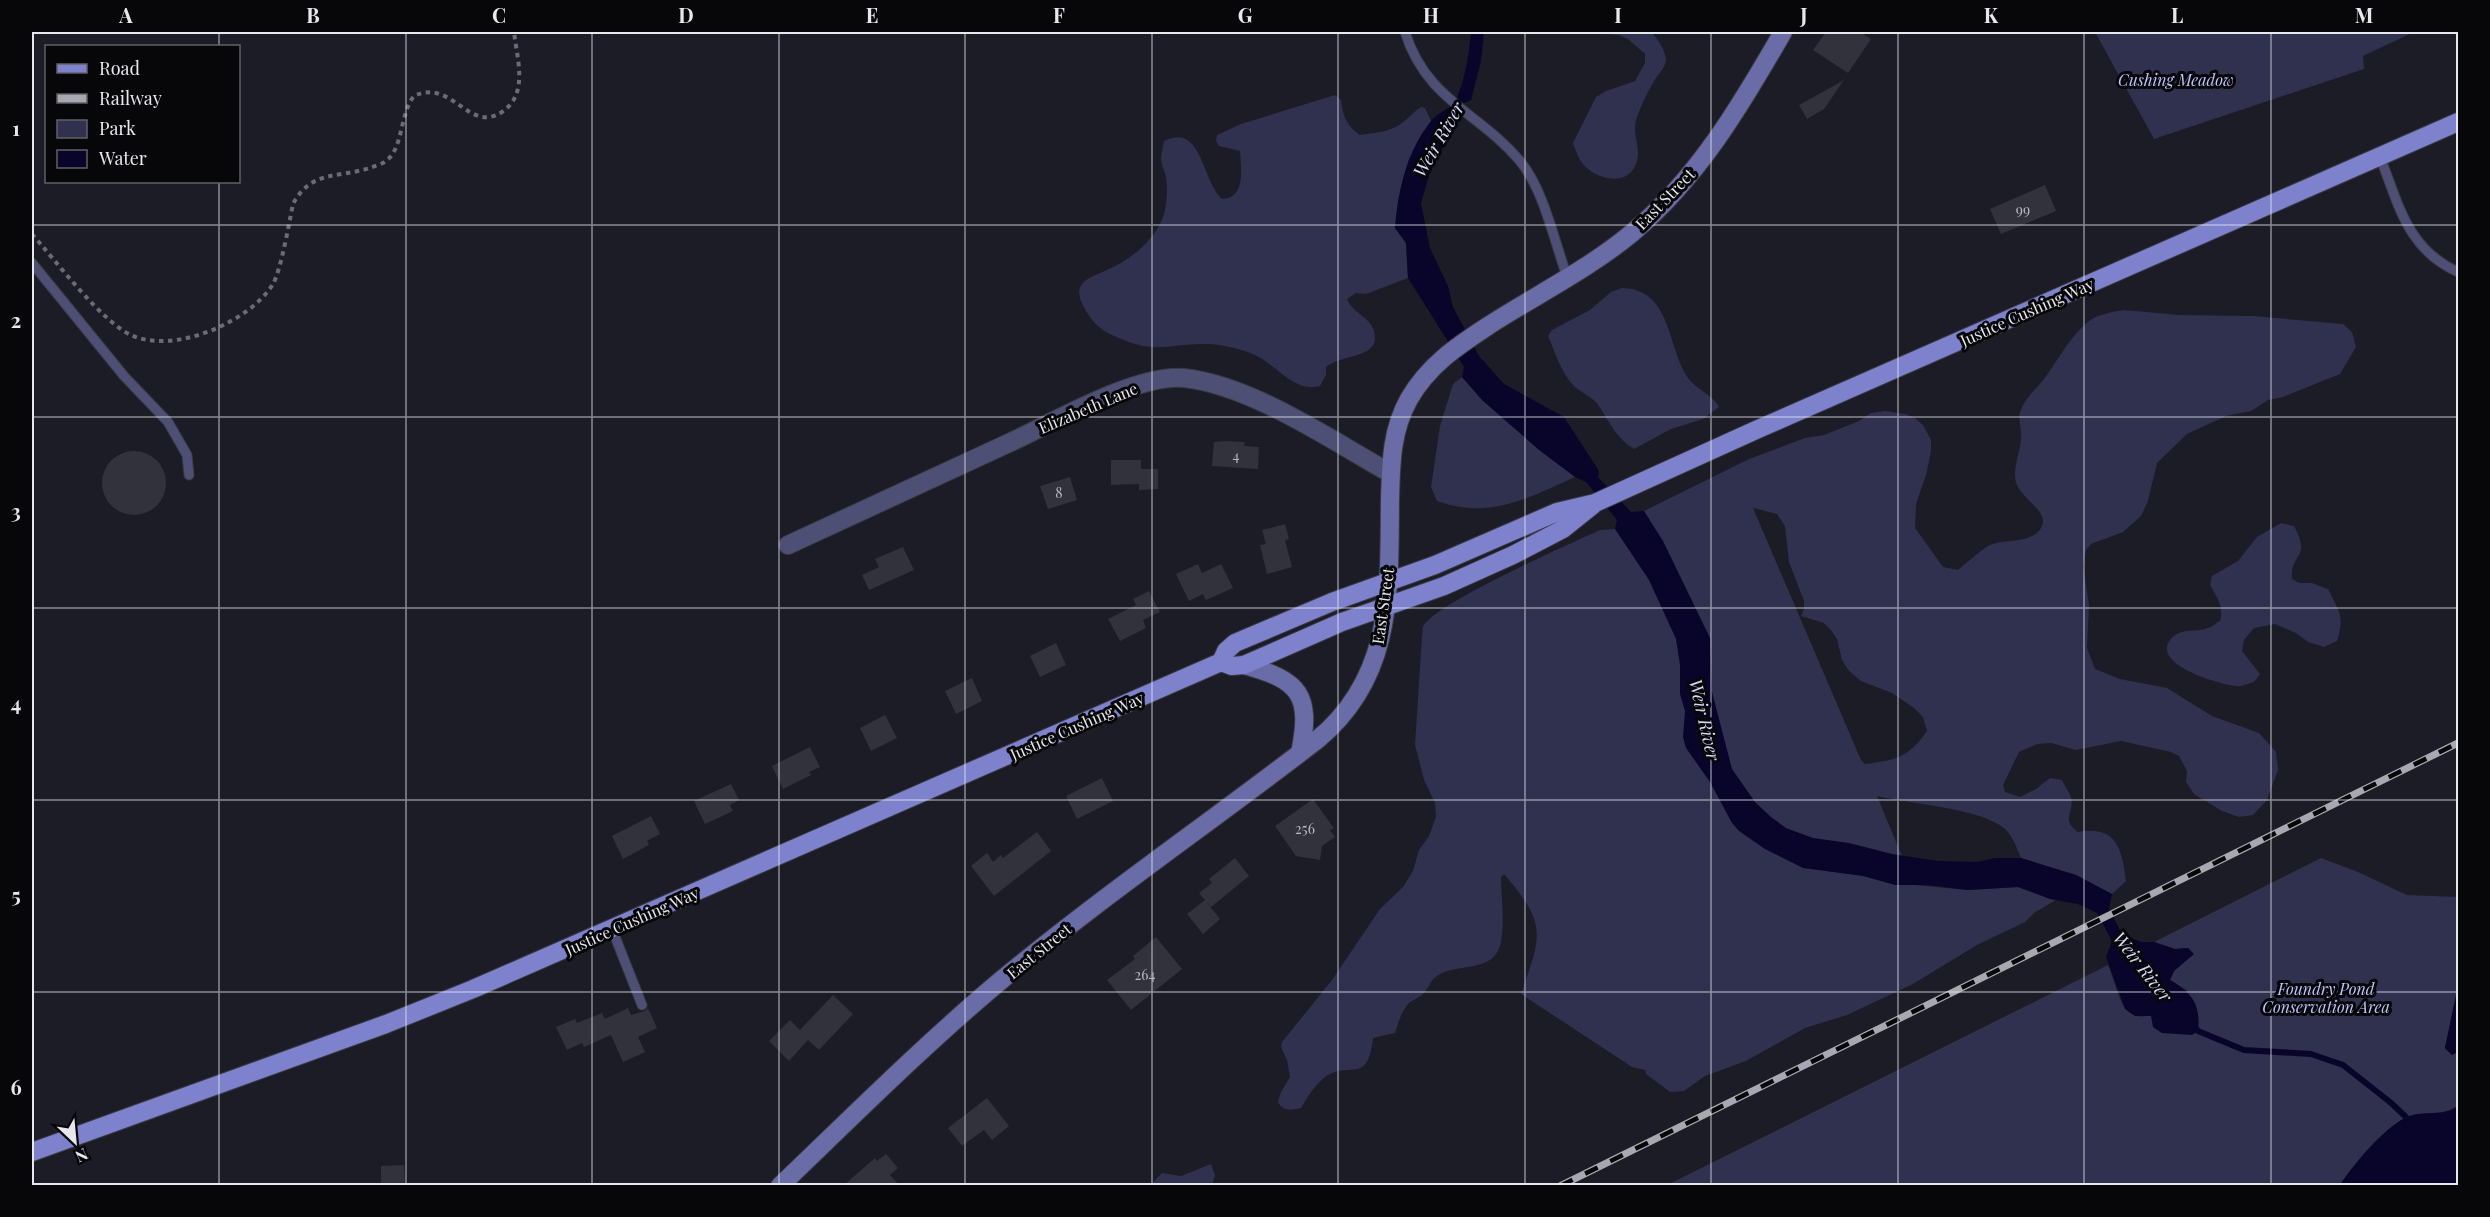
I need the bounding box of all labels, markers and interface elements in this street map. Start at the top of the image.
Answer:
text: A [118,1,133,28]
text: B [306,1,320,28]
text: C [492,1,506,28]
text: D [678,1,694,28]
text: E [866,1,878,28]
text: F [1053,1,1065,28]
text: G [1238,1,1253,28]
text: H [1423,1,1439,28]
text: I [1614,1,1622,28]
text: J [1799,1,1808,28]
text: K [1984,1,1999,28]
text: L [2171,1,2183,28]
text: M [2355,1,2373,28]
legend [45,45,240,183]
text: Road [99,56,140,80]
park label: Cushing Meadow [2118,69,2234,90]
text: Railway [99,86,162,110]
water label: Weir River [1407,96,1470,181]
text: 1 [12,114,20,141]
text: Park [99,116,136,140]
text: Water [98,146,147,170]
street label: East Street [1630,163,1699,234]
house number: 99 [2016,200,2030,219]
street label: Justice Cushing Way [1956,273,2097,351]
text: 2 [11,306,21,333]
street label: Elizabeth Lane [1035,377,1141,438]
house number: 4 [1233,446,1240,465]
house number: 8 [1055,483,1063,502]
text: 3 [11,497,21,524]
street label: East Street [1367,566,1398,646]
water label: Weir River [1684,677,1726,764]
street label: Justice Cushing Way [1006,687,1147,765]
text: 4 [11,689,21,716]
house number: 256 [1295,819,1315,838]
text: 5 [11,881,21,908]
street label: Justice Cushing Way [561,882,702,960]
street label: East Street [1002,918,1076,983]
water label: Weir River [2108,926,2179,1008]
house number: 264 [1135,965,1156,984]
park label: Foundry Pond Conservation Area [2262,978,2390,1017]
text: 6 [10,1073,22,1100]
north arrow [45,1112,105,1172]
text: N [72,1144,92,1168]

